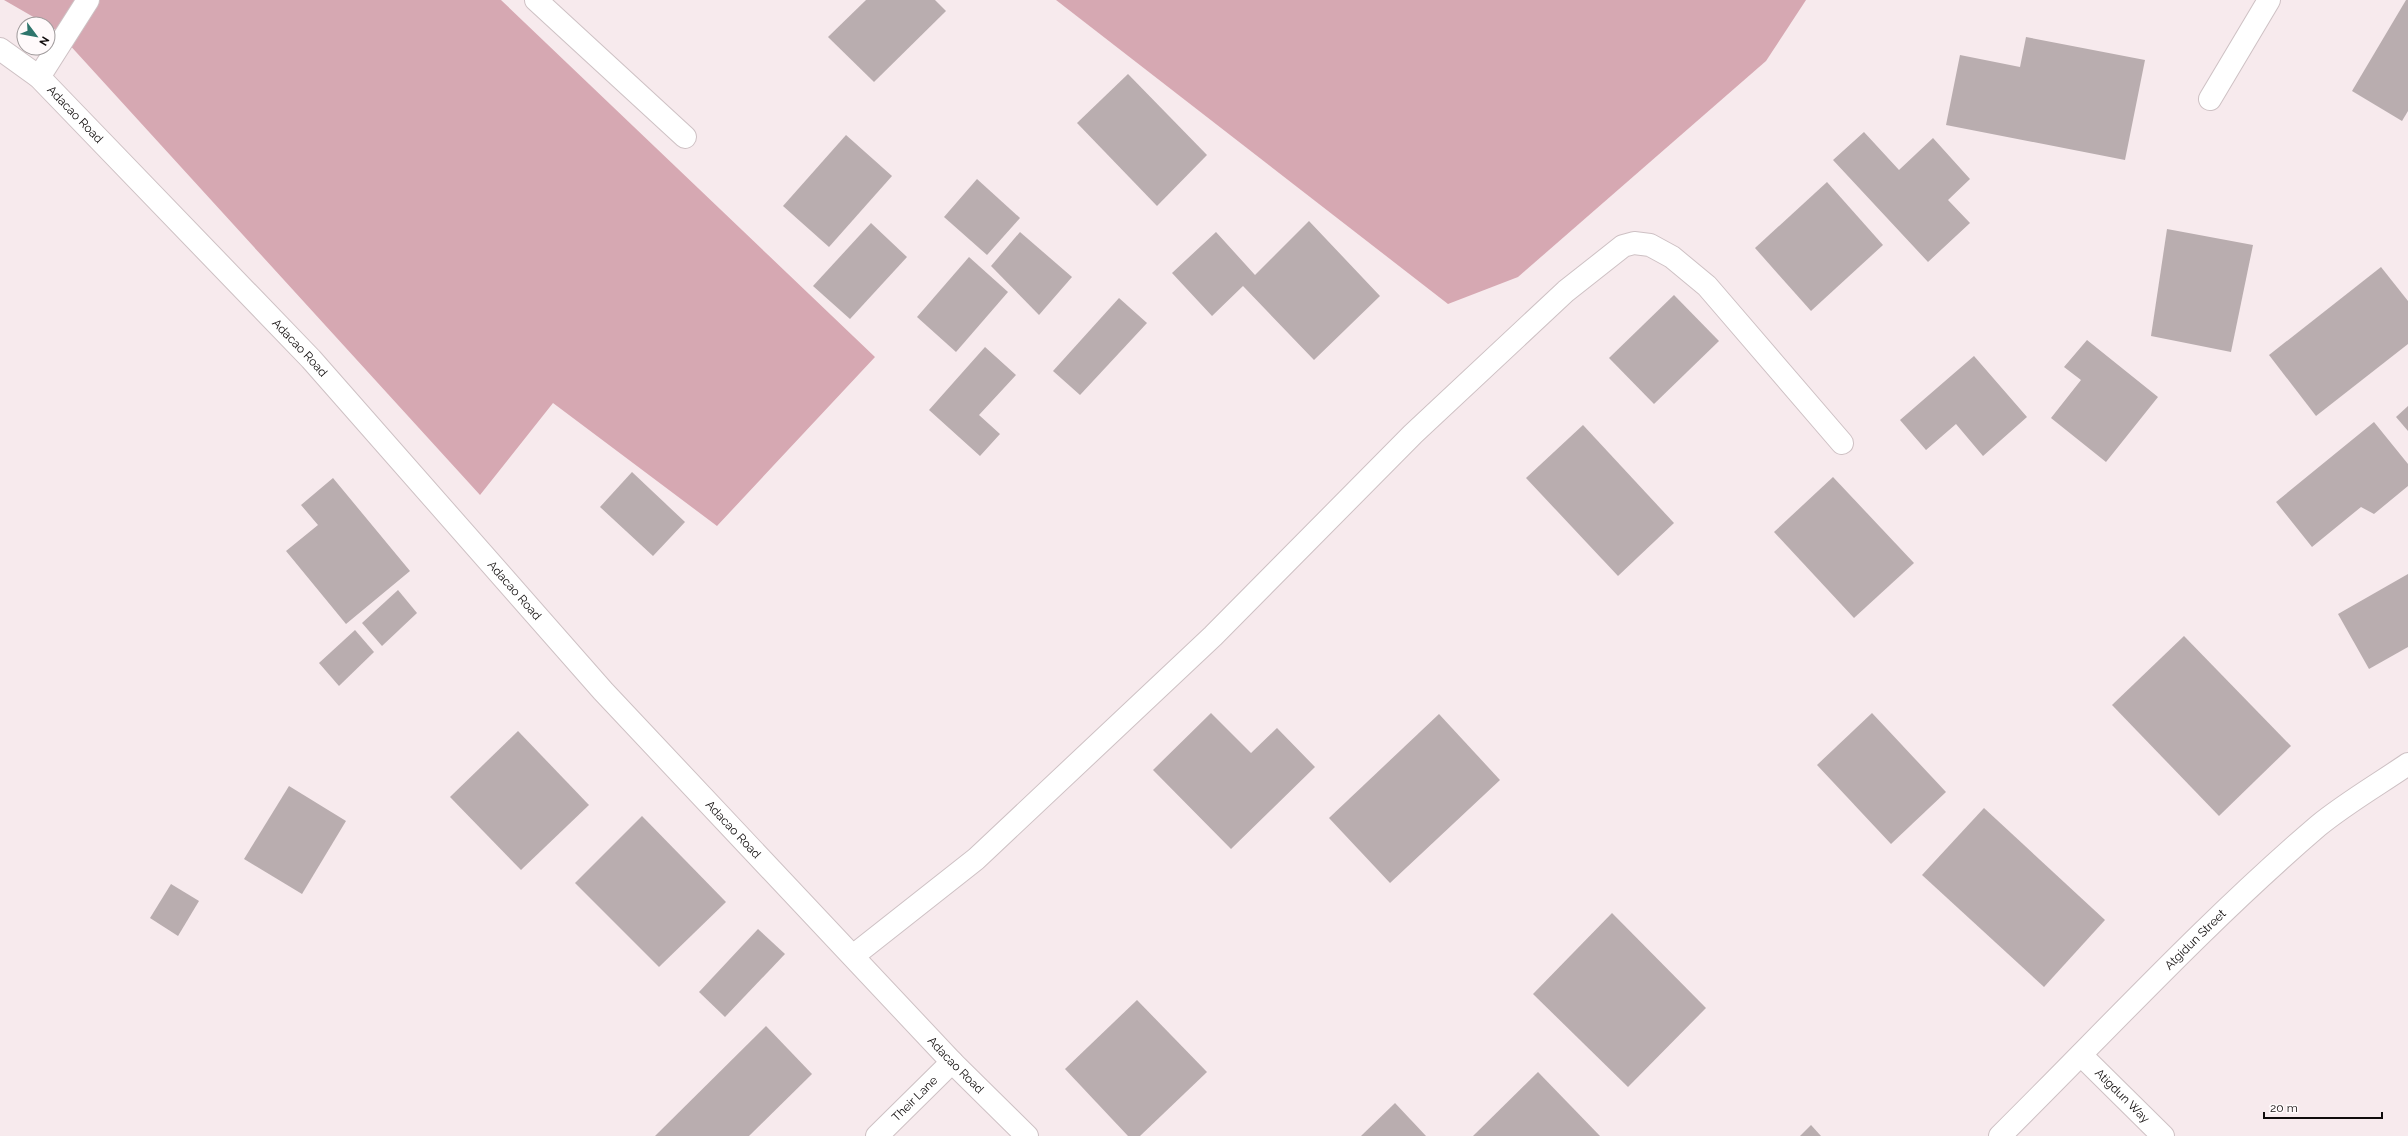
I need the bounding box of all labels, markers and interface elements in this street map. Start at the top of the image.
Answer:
north arrow [16,16,56,56]
text: N [36,34,52,48]
street label: Adacao Road [44,83,106,146]
street label: Adacao Road [269,316,330,380]
street label: Adacao Road [485,558,544,623]
street label: Adacao Road [703,798,764,861]
street label: Atgidun Street [2162,907,2229,973]
street label: Adacao Road [925,1034,987,1096]
street label: Atigdun Way [2092,1066,2153,1126]
street label: Their Lane [889,1073,940,1124]
scale bar [2264,1094,2382,1120]
text: 20 m [2270,1101,2298,1115]

